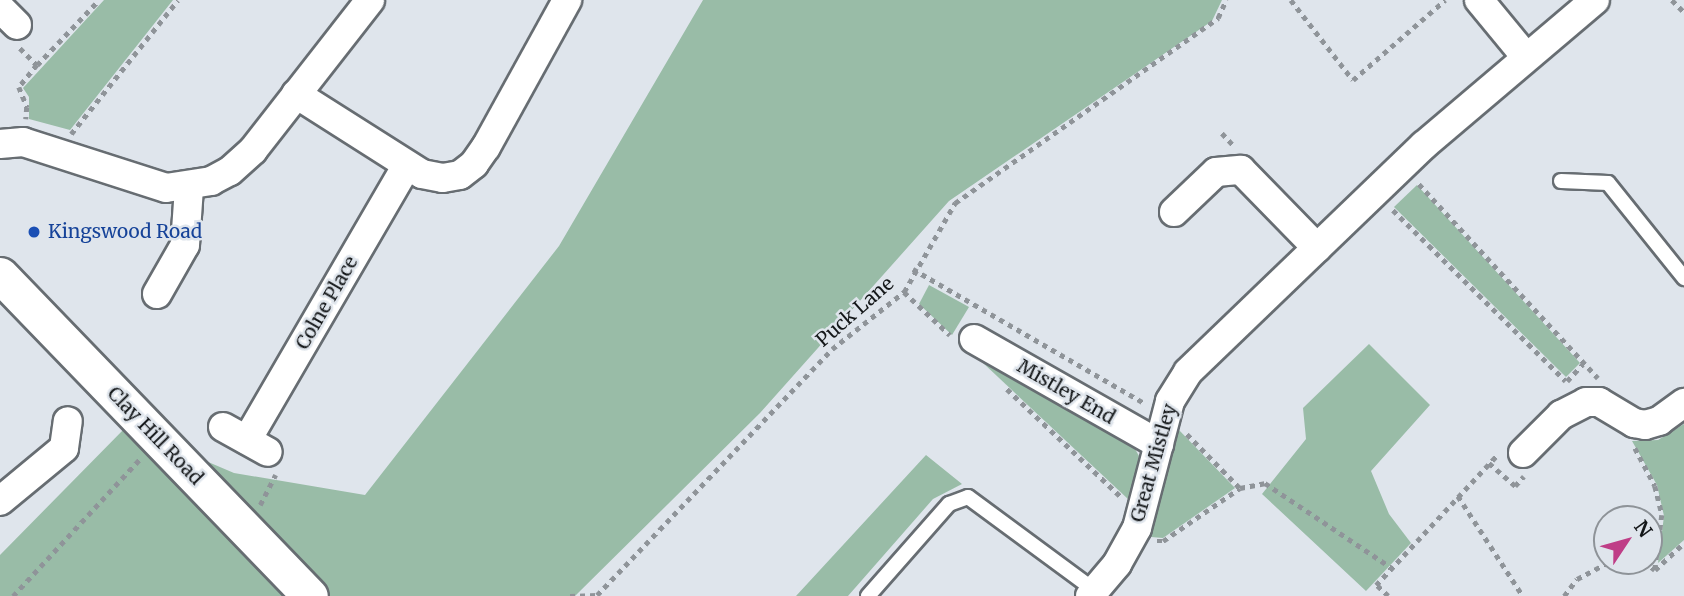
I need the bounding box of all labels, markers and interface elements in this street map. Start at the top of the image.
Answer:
place label: Kingswood Road [48,221,202,243]
marker: Kingswood Road [26,224,42,240]
street label: Colne Place [291,252,363,354]
street label: Puck Lane [812,272,898,352]
street label: Mistley End [1013,355,1119,429]
street label: Clay Hill Road [103,382,207,490]
street label: Great Mistley [1126,401,1182,525]
north arrow [1593,505,1663,575]
text: N [1629,516,1657,542]

